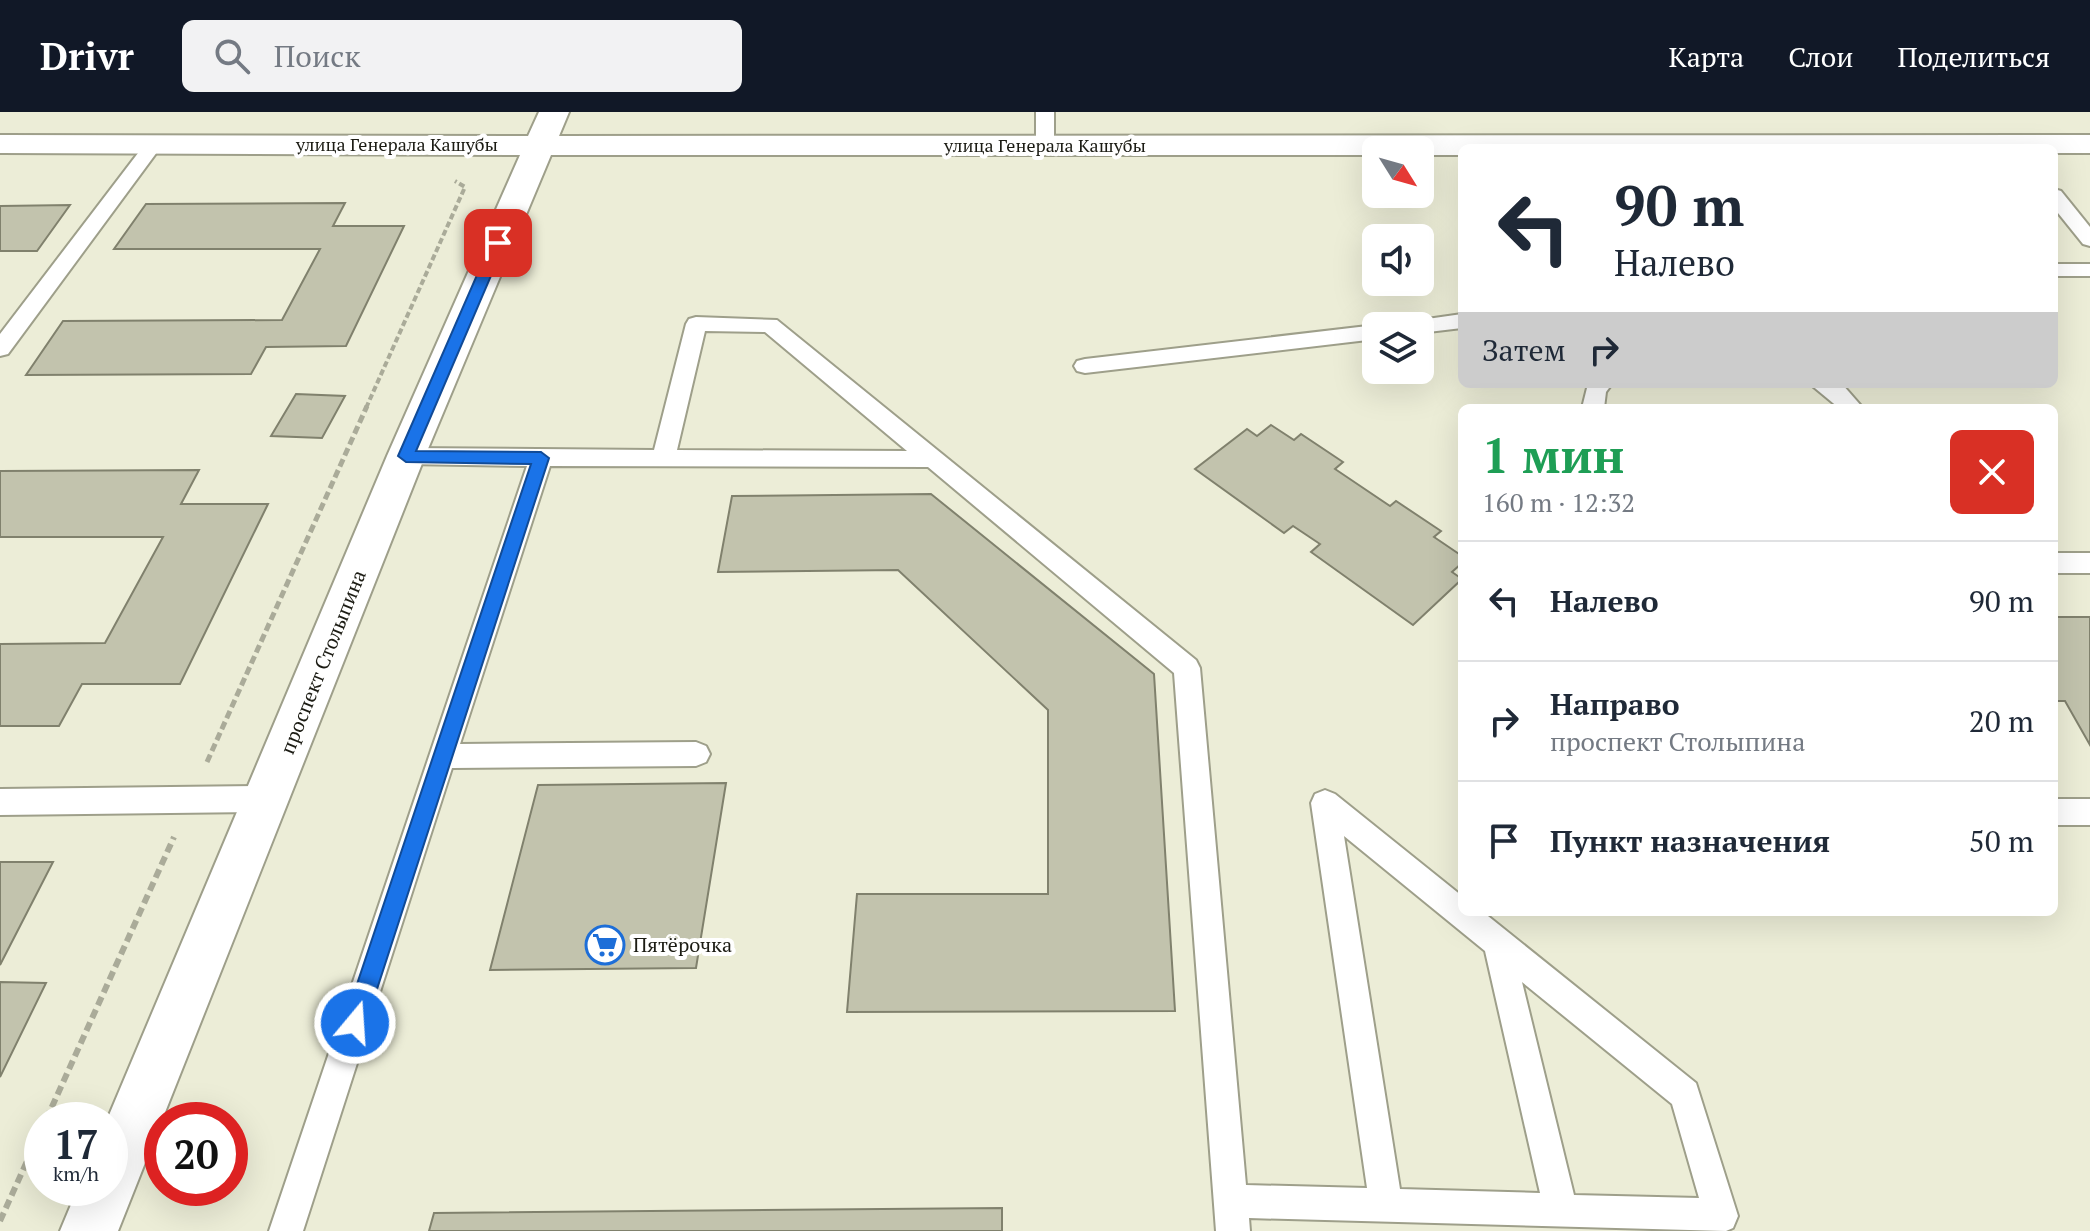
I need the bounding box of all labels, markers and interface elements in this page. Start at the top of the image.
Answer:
search box [182,20,742,92]
text: Drivr [40,31,134,81]
icon: search [210,34,254,78]
text: Поиск [274,36,361,76]
text: Карта [1669,38,1744,75]
text: Слои [1788,38,1853,75]
text: Поделиться [1897,38,2050,75]
street label: улица Генерала Кашубы [295,132,498,156]
street label: улица Генерала Кашубы [943,133,1146,157]
north arrow [1362,136,1434,208]
map controls [1362,136,1434,384]
text: 90 m [1614,168,1744,242]
icon: left [1482,176,1586,280]
pin [464,209,532,277]
icon: arrive [476,221,520,265]
button: sound [1362,224,1434,296]
text: Налево [1614,239,1735,286]
button: layers [1362,312,1434,384]
icon: right [1582,328,1626,372]
text: Затем [1482,330,1566,370]
text: 1 мин [1482,423,1624,487]
button: close [1950,430,2034,514]
text: 160 m · 12:32 [1482,485,1635,519]
street label: проспект Столыпина [273,566,372,758]
icon: left [1482,579,1526,623]
text: Налево [1550,581,1659,621]
text: 90 m [1969,581,2034,621]
text: Направо [1550,684,1680,724]
icon: right [1482,699,1526,743]
text: 20 m [1969,701,2034,741]
text: проспект Столыпина [1550,724,1805,758]
icon: arrive [1482,819,1526,863]
text: Пункт назначения [1550,821,1830,861]
text: 50 m [1969,821,2034,861]
supermarket icon: Пятёрочка [584,924,626,966]
place label: Пятёрочка [633,931,732,958]
position arrow [313,981,397,1065]
speed limit sign: 20 [144,1102,248,1206]
text: 17 [53,1117,99,1170]
text: km/h [53,1160,99,1187]

